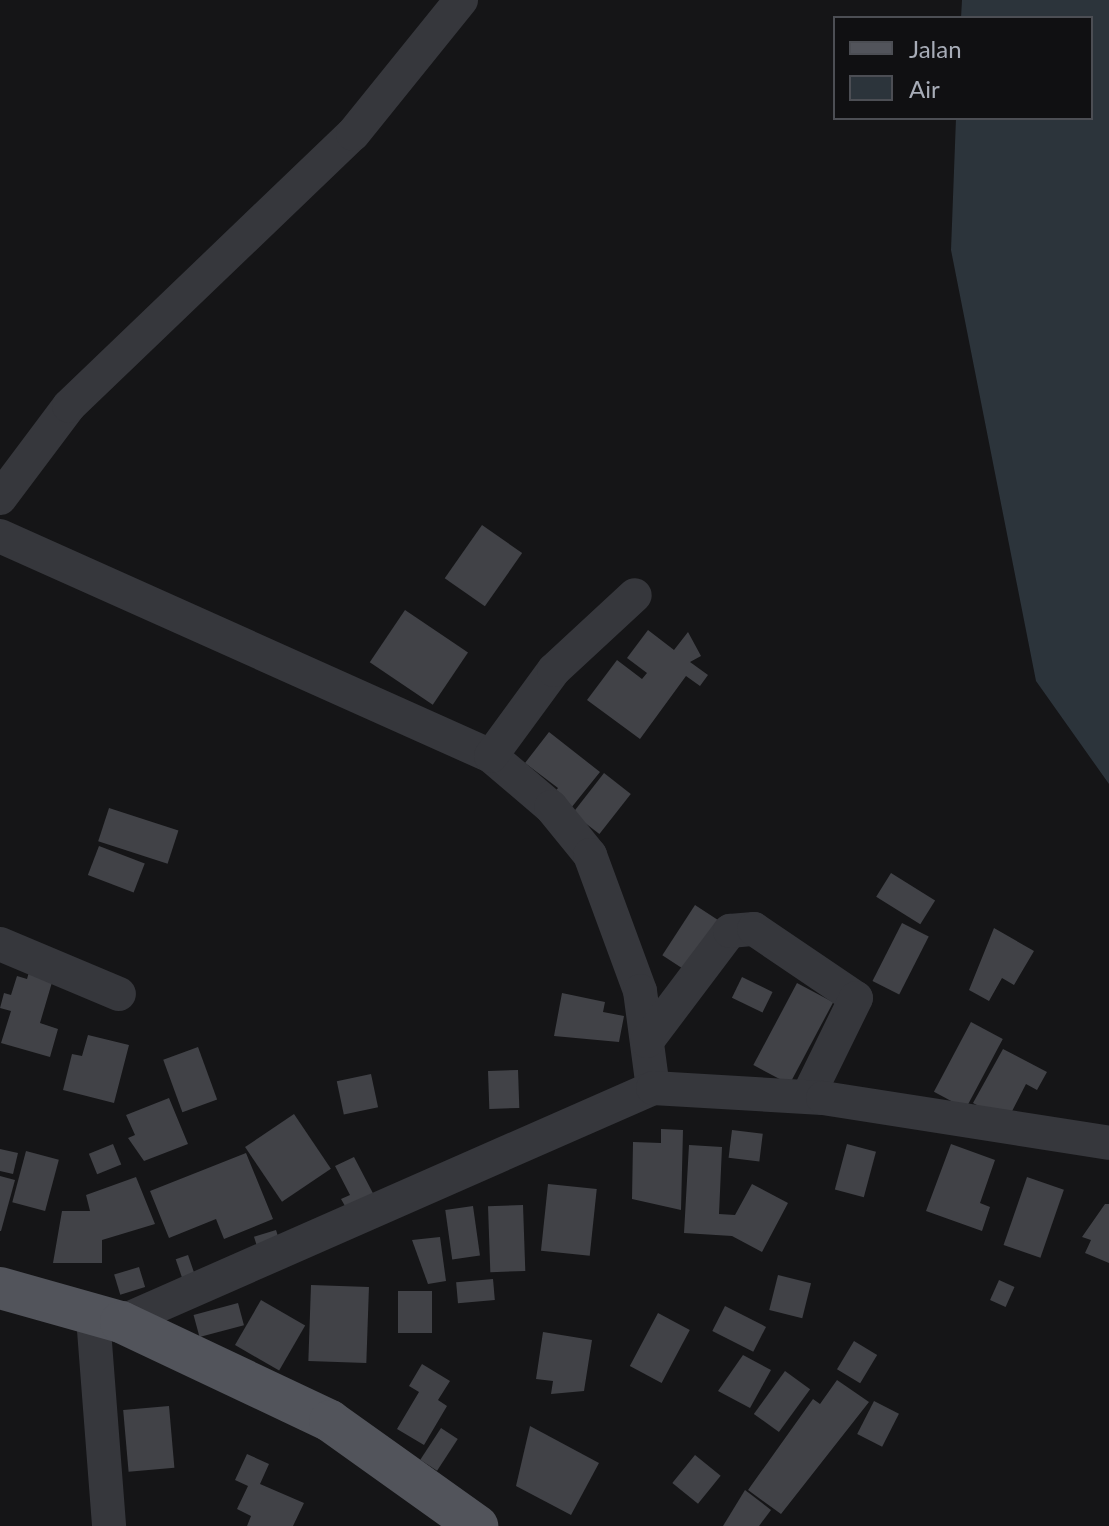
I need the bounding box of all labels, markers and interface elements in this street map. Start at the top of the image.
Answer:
legend [833,16,1093,120]
text: Jalan [909,34,962,63]
text: Air [909,74,940,103]

